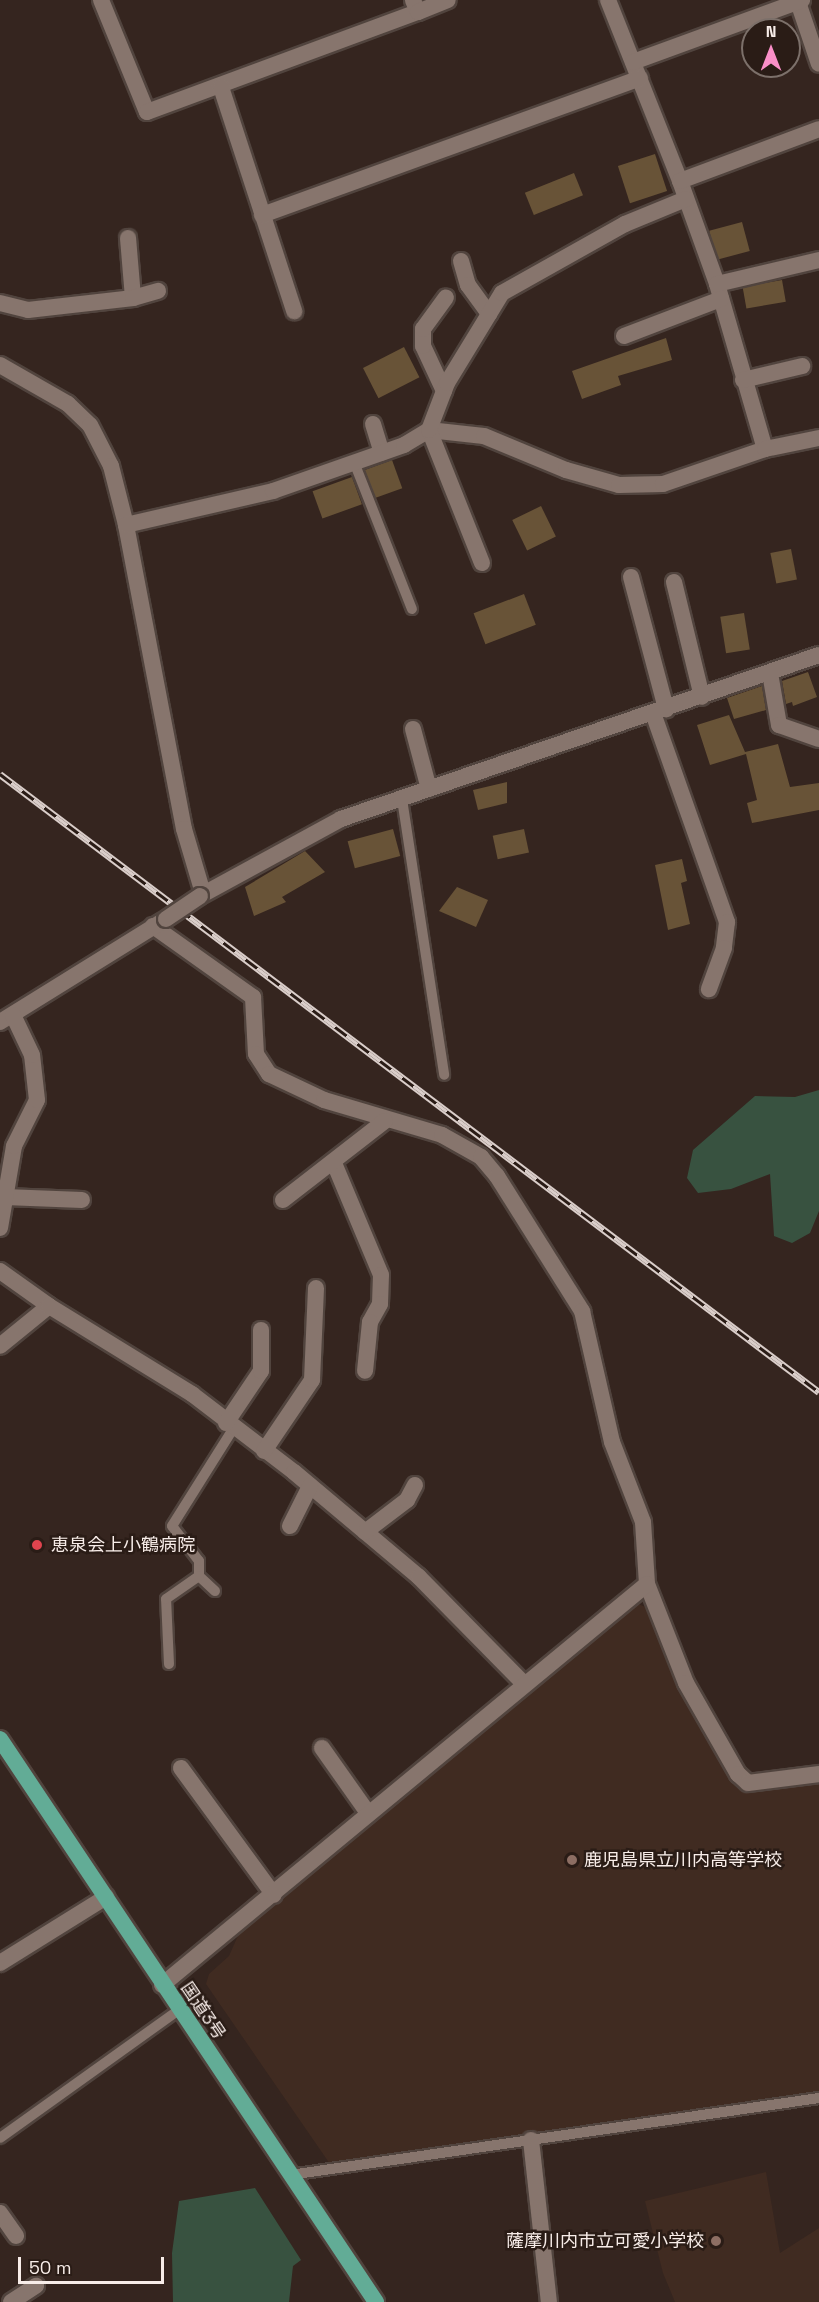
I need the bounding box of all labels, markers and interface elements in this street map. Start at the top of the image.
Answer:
north arrow [741,18,801,78]
text: N [766,21,776,42]
place label: 恵泉会上小鶴病院 [51,1534,195,1556]
marker: 恵泉会上小鶴病院 [28,1536,46,1554]
place label: 鹿児島県立川内高等学校 [584,1849,782,1871]
marker: 鹿児島県立川内高等学校 [565,1853,579,1867]
street label: 国道3号 [176,1978,230,2044]
place label: 薩摩川内市立可愛小学校 [506,2230,704,2252]
marker: 薩摩川内市立可愛小学校 [709,2234,723,2248]
scale bar [21,2245,166,2283]
text: 50 m [29,2256,71,2279]

